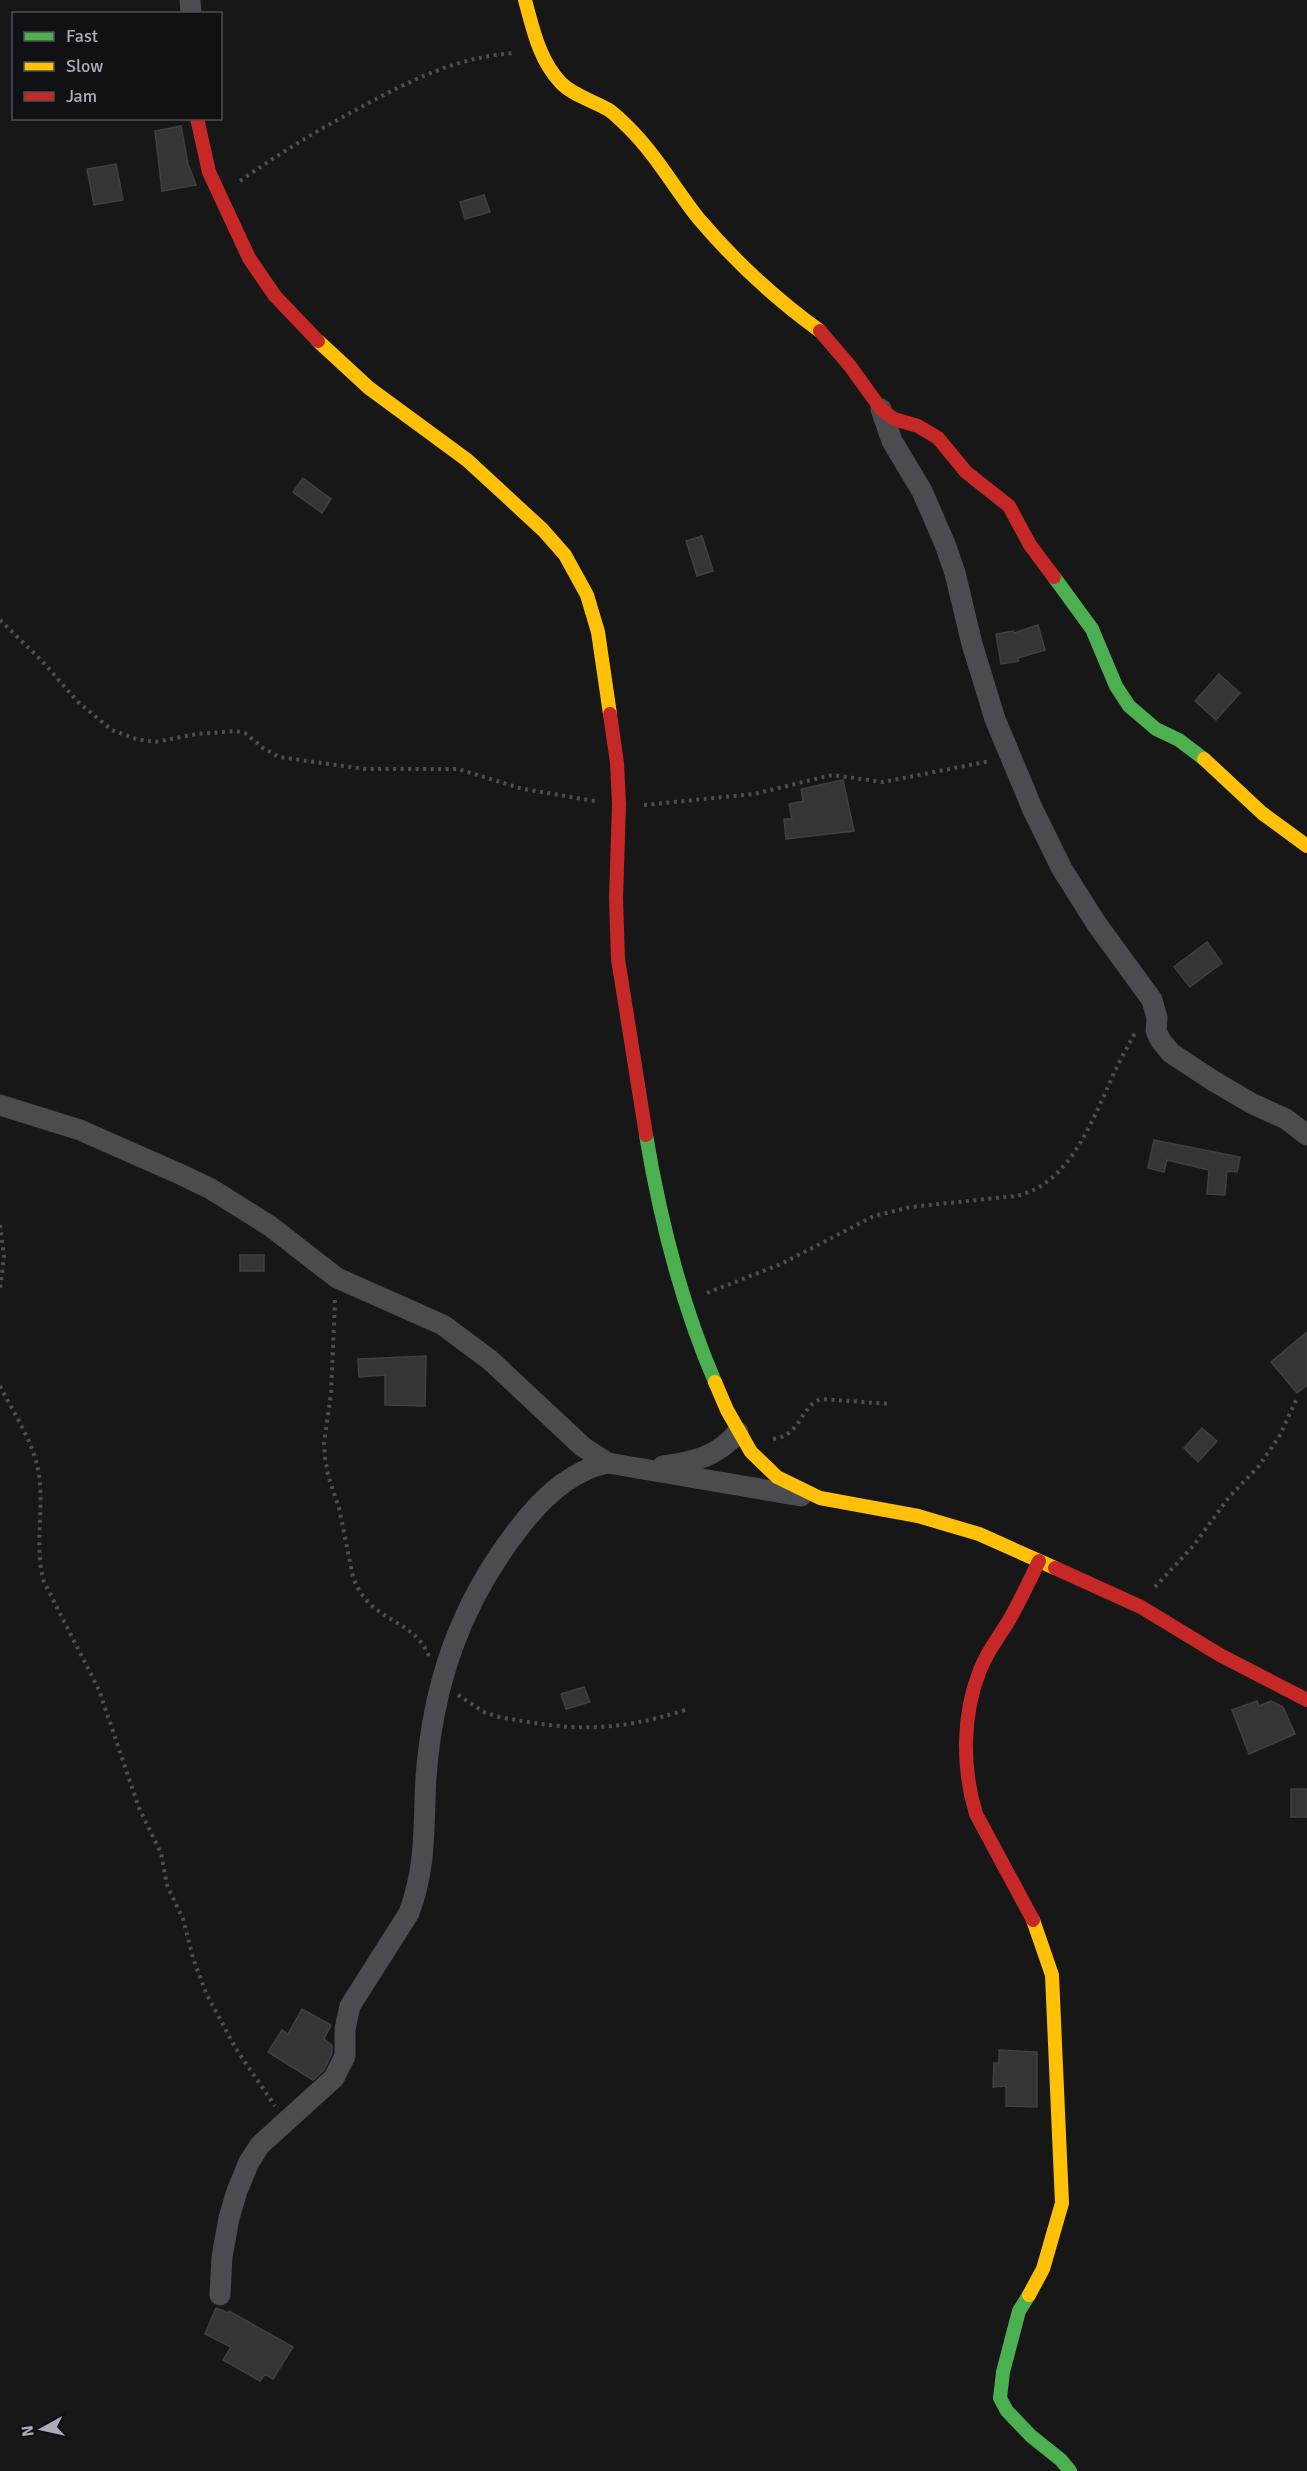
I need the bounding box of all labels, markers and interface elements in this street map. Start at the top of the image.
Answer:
legend [12,12,222,120]
text: Fast [66,25,98,47]
text: Slow [66,55,103,77]
text: Jam [66,85,97,107]
north arrow [12,2399,72,2459]
text: N [17,2424,39,2438]

